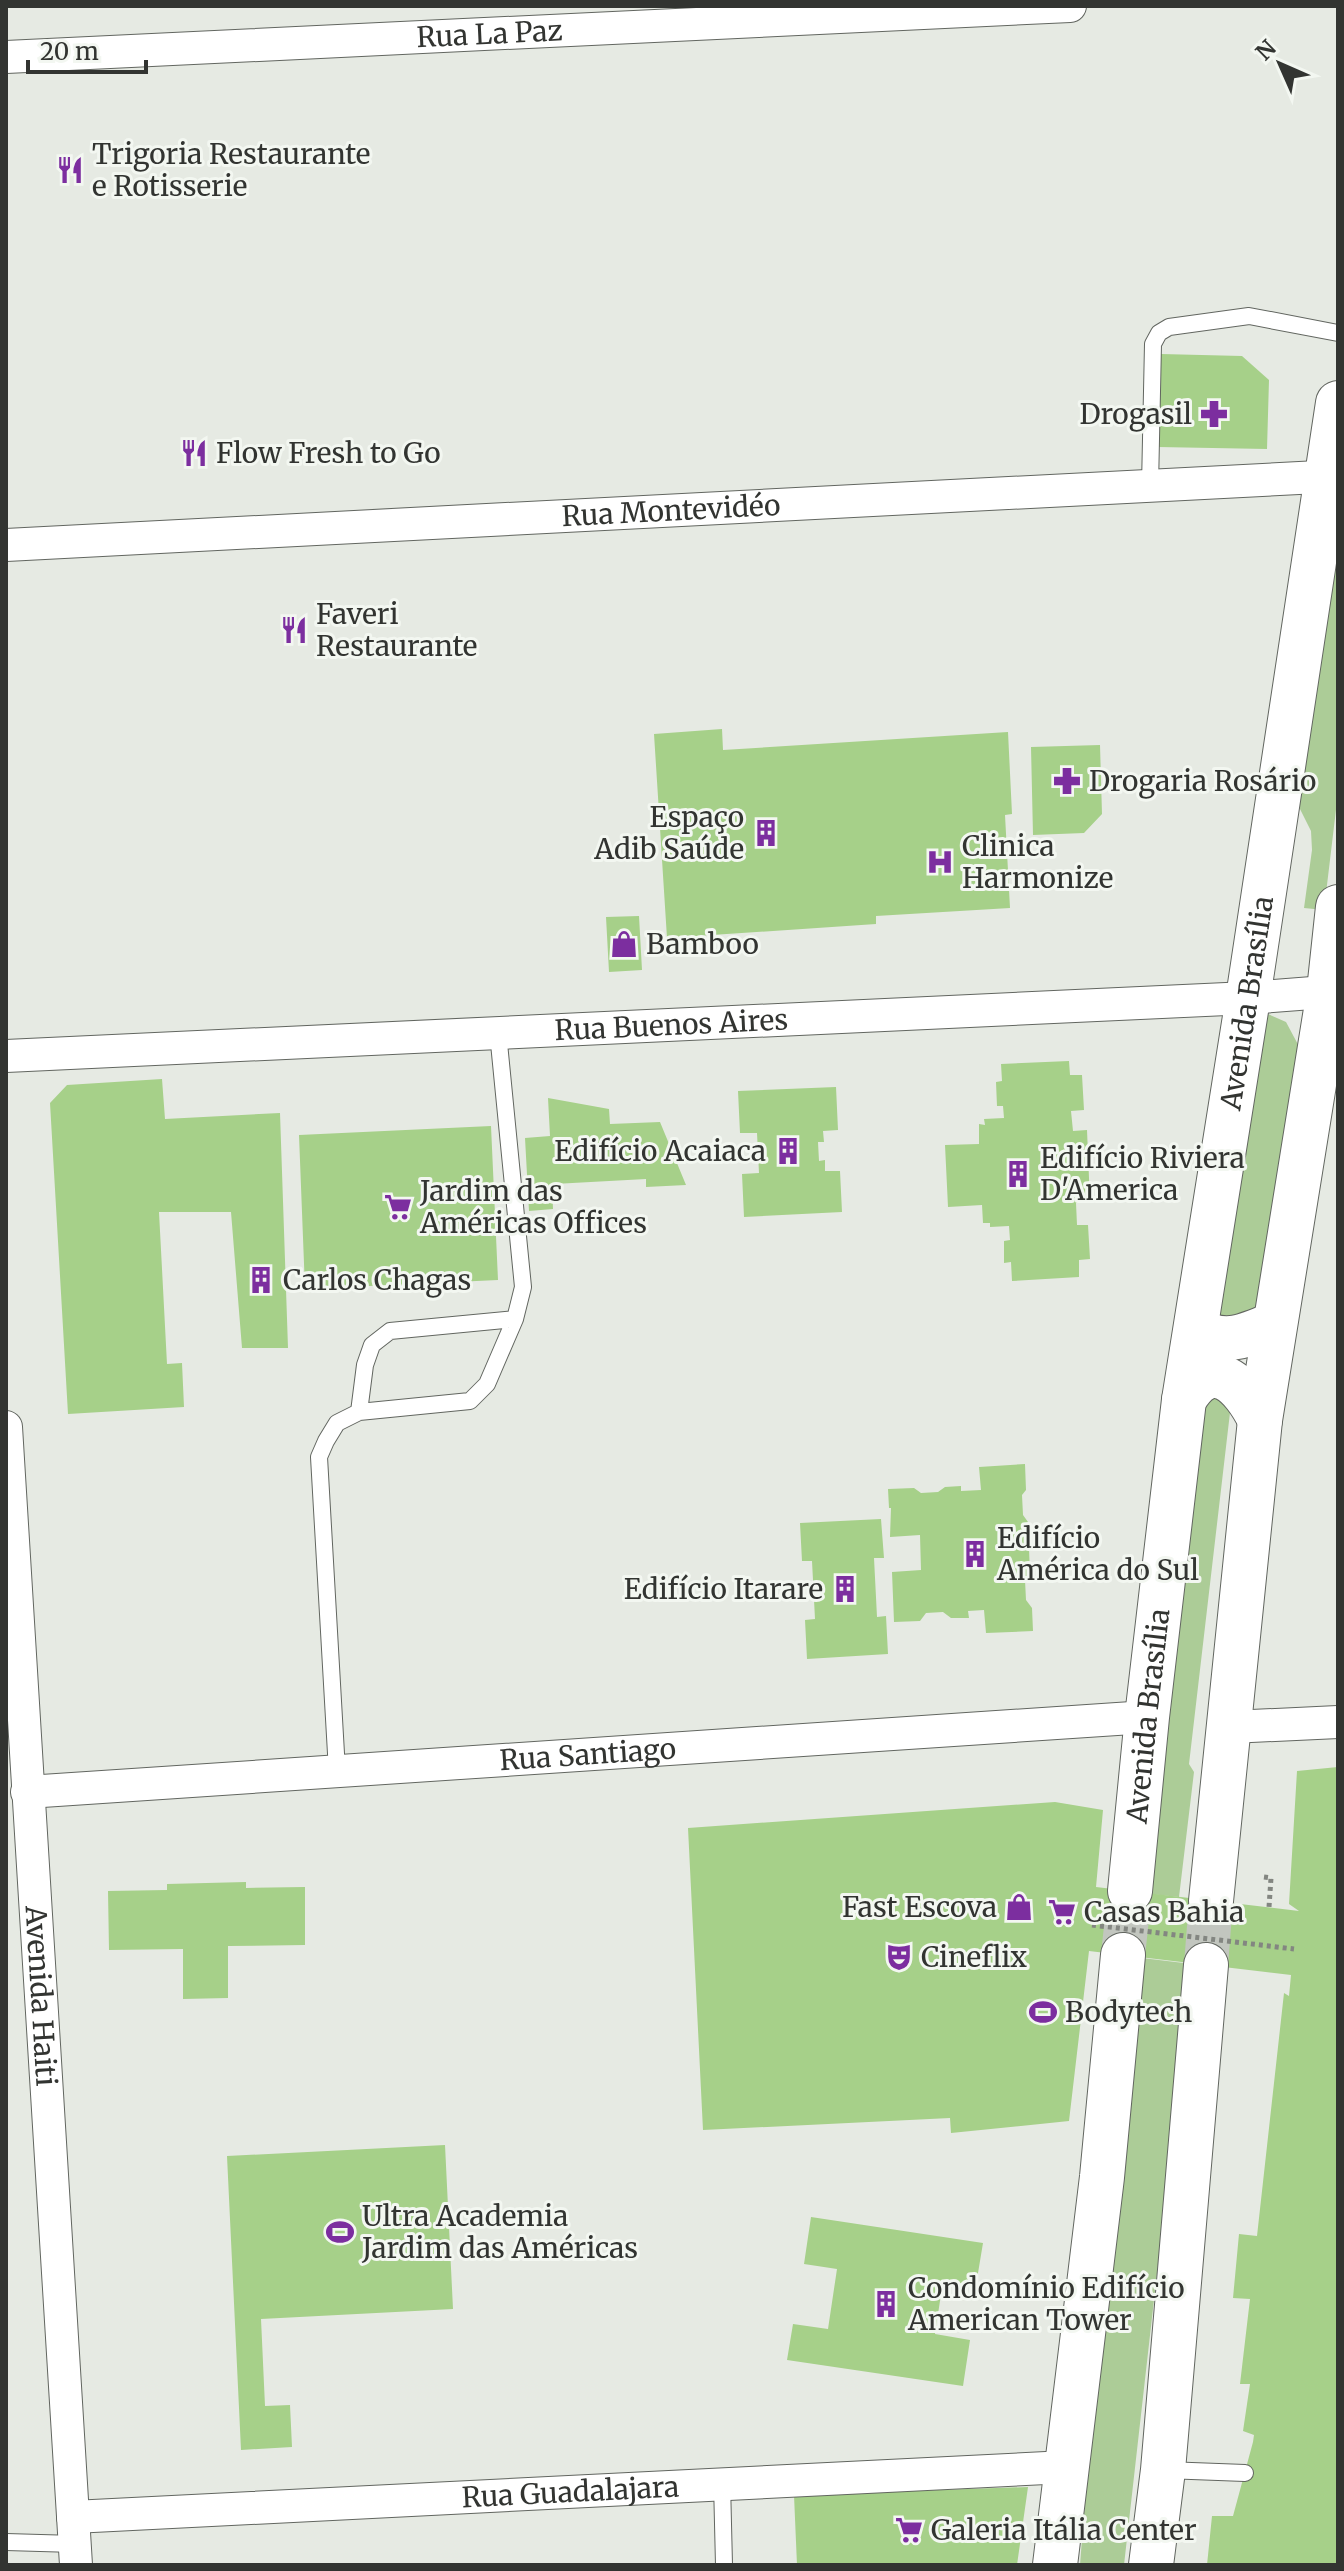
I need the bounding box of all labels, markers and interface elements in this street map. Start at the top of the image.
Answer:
street label: Rua La Paz [416,12,563,55]
scale bar [28,24,146,74]
north arrow [1240,24,1320,104]
text: N [1250,33,1282,66]
text: 20 m [40,36,99,67]
place label: Trigoria Restaurante e Rotisserie [92,136,370,204]
restaurant icon: Trigoria Restaurante e Rotisserie [55,155,85,185]
place label: Drogasil [1079,396,1192,432]
pharmacy icon: Drogasil [1199,399,1229,429]
place label: Flow Fresh to Go [216,435,440,471]
restaurant icon: Flow Fresh to Go [179,438,209,468]
street label: Rua Montevidéo [561,487,781,534]
place label: Faveri Restaurante [316,596,477,664]
restaurant icon: Faveri Restaurante [279,615,309,645]
place label: Drogaria Rosário [1089,763,1316,799]
pharmacy icon: Drogaria Rosário [1052,766,1082,796]
place label: Espaço Adib Saúde [593,799,744,867]
building icon: Espaço Adib Saúde [751,818,781,848]
place label: Clinica Harmonize [962,828,1113,896]
hospital icon: Clinica Harmonize [925,847,955,877]
street label: Avenida Brasília [1212,894,1281,1113]
place label: Bamboo [646,926,759,962]
shop icon: Bamboo [609,929,639,959]
street label: Rua Buenos Aires [554,1001,789,1048]
place label: Edifício Acaiaca [554,1133,766,1169]
building icon: Edifício Acaiaca [773,1136,803,1166]
place label: Edifício Riviera D'America [1040,1140,1245,1208]
building icon: Edifício Riviera D'America [1003,1159,1033,1189]
place label: Jardim das Américas Offices [419,1173,647,1241]
supermarket icon: Jardim das Américas Offices [383,1192,413,1222]
place label: Carlos Chagas [283,1262,471,1298]
building icon: Carlos Chagas [246,1265,276,1295]
place label: Edifício América do Sul [996,1520,1199,1588]
building icon: Edifício América do Sul [960,1539,990,1569]
place label: Edifício Itarare [624,1571,823,1607]
building icon: Edifício Itarare [830,1574,860,1604]
street label: Avenida Brasília [1119,1606,1178,1826]
street label: Rua Santiago [498,1731,677,1778]
place label: Fast Escova [842,1889,997,1925]
shop icon: Fast Escova [1004,1892,1034,1922]
place label: Casas Bahia [1084,1894,1244,1930]
supermarket icon: Casas Bahia [1047,1897,1077,1927]
street label: Avenida Haiti [17,1904,65,2087]
place label: Cineflix [921,1939,1027,1975]
theatre icon: Cineflix [884,1942,914,1972]
place label: Bodytech [1065,1994,1192,2030]
sports icon: Bodytech [1028,1997,1058,2027]
place label: Ultra Academia Jardim das Américas [361,2198,638,2266]
sports icon: Ultra Academia Jardim das Américas [325,2217,355,2247]
place label: Condomínio Edifício American Tower [907,2270,1185,2338]
building icon: Condomínio Edifício American Tower [871,2289,901,2319]
street label: Rua Guadalajara [461,2469,680,2515]
place label: Galeria Itália Center [931,2512,1197,2548]
supermarket icon: Galeria Itália Center [894,2515,924,2545]

